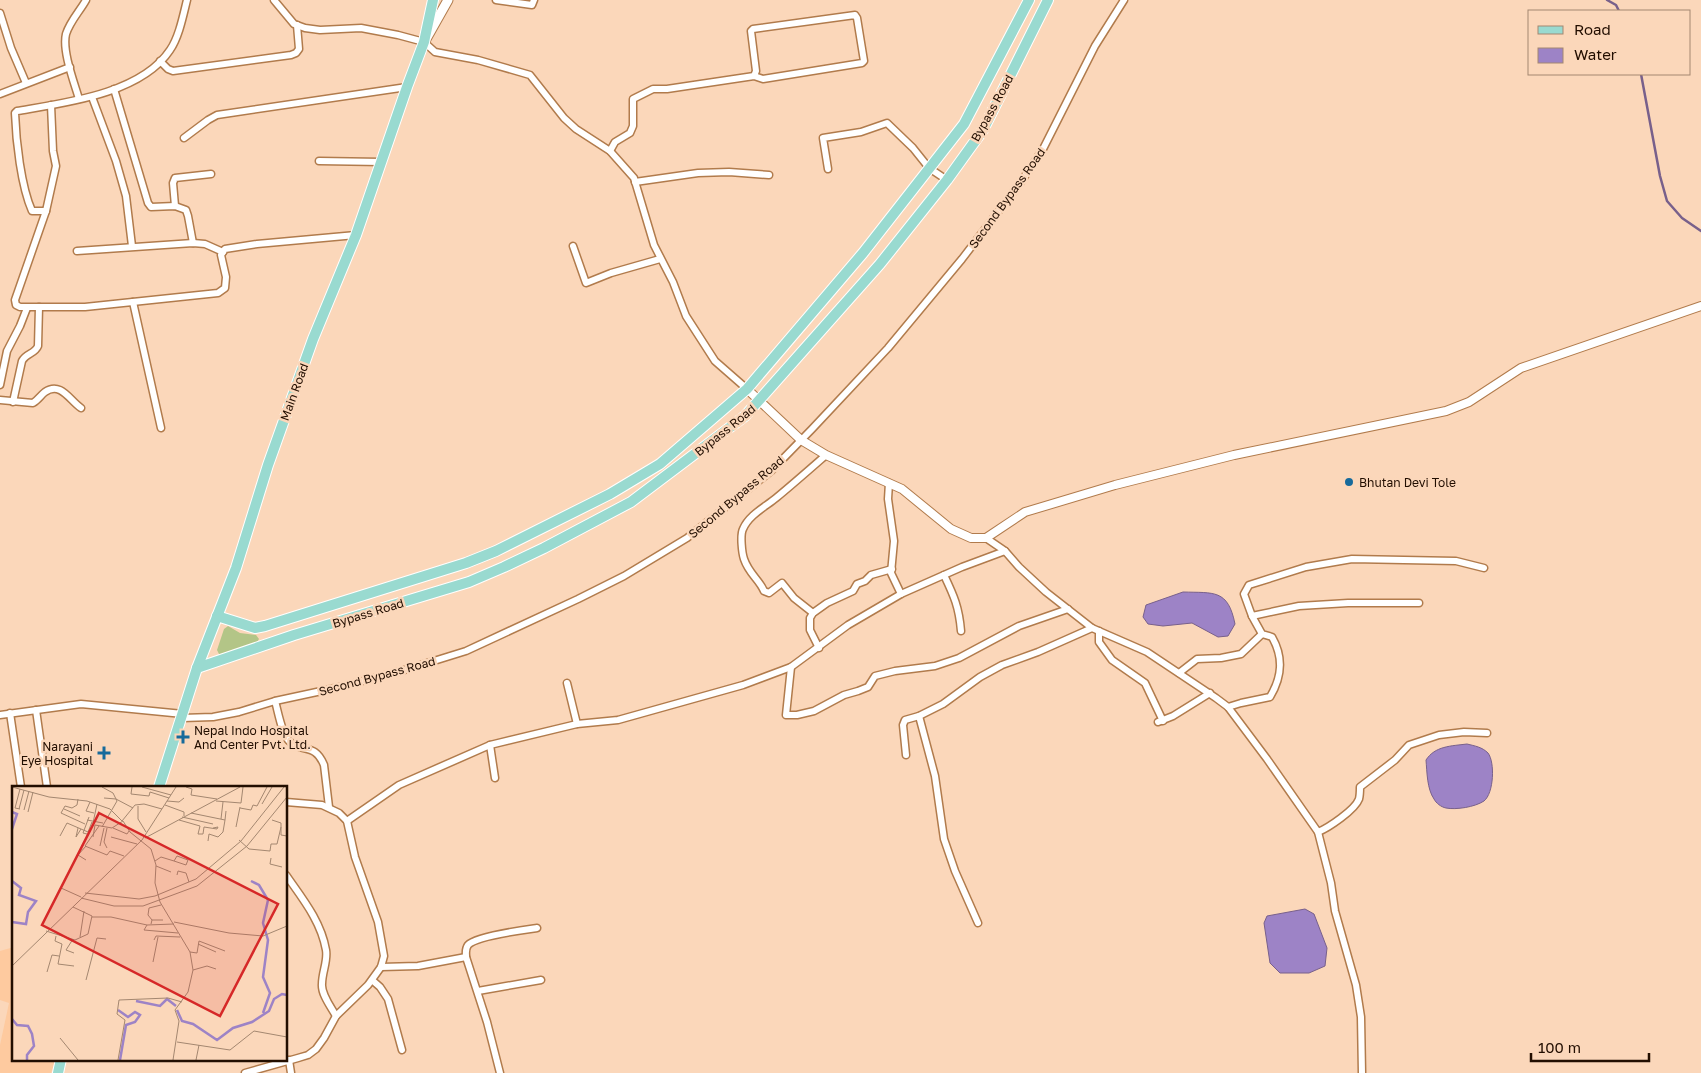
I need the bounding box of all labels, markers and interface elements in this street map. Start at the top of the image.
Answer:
legend [1528,10,1691,75]
text: Road [1574,20,1611,38]
text: Water [1574,45,1617,63]
street label: Bypass Road [968,72,1016,144]
street label: Second Bypass Road [966,145,1048,251]
street label: Main Road [277,361,311,423]
street label: Bypass Road [692,401,758,459]
street label: Second Bypass Road [685,453,787,541]
place label: Bhutan Devi Tole [1359,475,1456,490]
marker: Bhutan Devi Tole [1343,476,1355,488]
street label: Bypass Road [330,595,406,631]
street label: Second Bypass Road [317,653,437,699]
place label: Nepal Indo Hospital And Center Pvt. Ltd. [194,723,311,752]
marker: Nepal Indo Hospital And Center Pvt. Ltd. [176,730,190,744]
place label: Narayani Eye Hospital [21,739,93,768]
marker: Narayani Eye Hospital [97,746,111,760]
inset map [12,786,288,1060]
scale bar [1531,1030,1648,1062]
text: 100 m [1538,1038,1581,1056]

